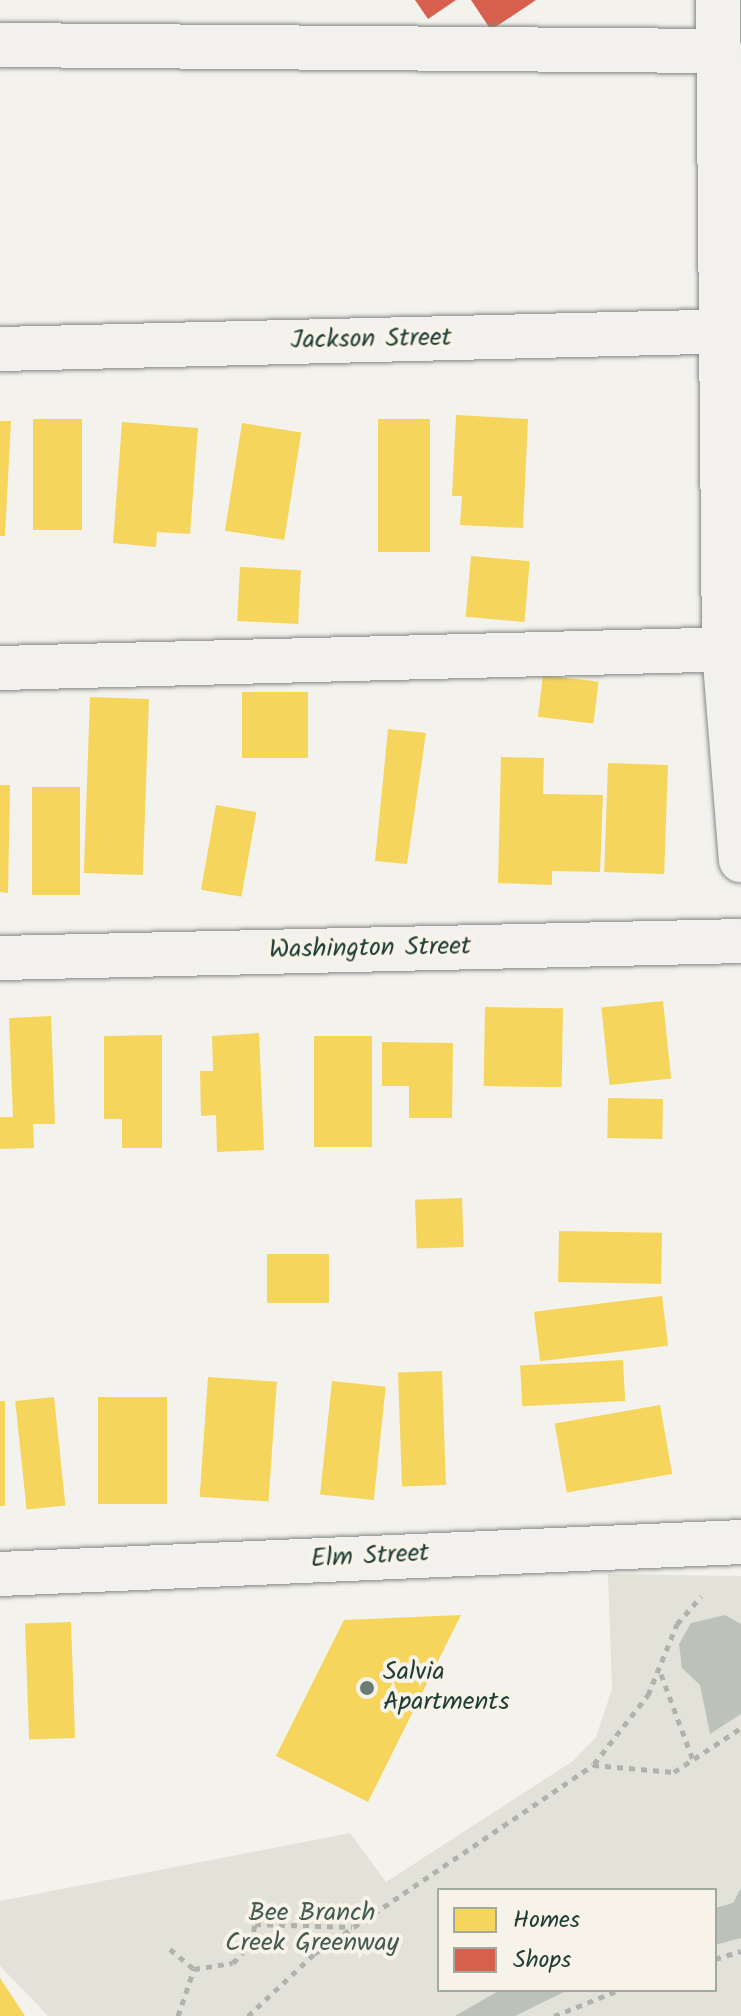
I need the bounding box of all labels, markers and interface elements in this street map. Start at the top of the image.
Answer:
street label: Jackson Street [290,323,452,357]
street label: Washington Street [269,932,471,966]
street label: Elm Street [310,1538,430,1576]
place label: Salvia Apartments [383,1657,509,1718]
marker: Salvia Apartments [358,1679,376,1697]
legend [437,1888,717,1992]
park label: Bee Branch Creek Greenway [225,1898,399,1960]
text: Homes [513,1901,580,1940]
text: Shops [513,1941,571,1980]

